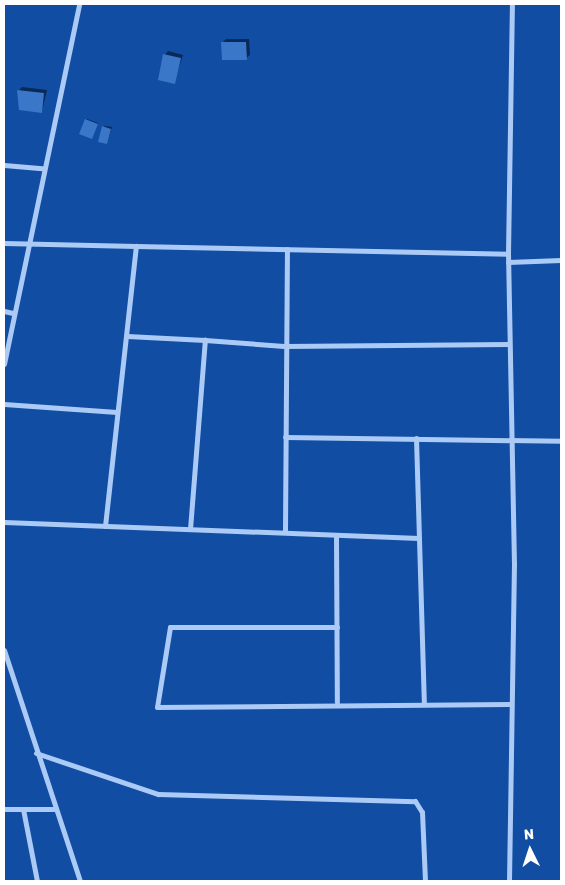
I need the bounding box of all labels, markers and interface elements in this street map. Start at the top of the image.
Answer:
north arrow [505,825,555,875]
text: N [523,826,535,843]

